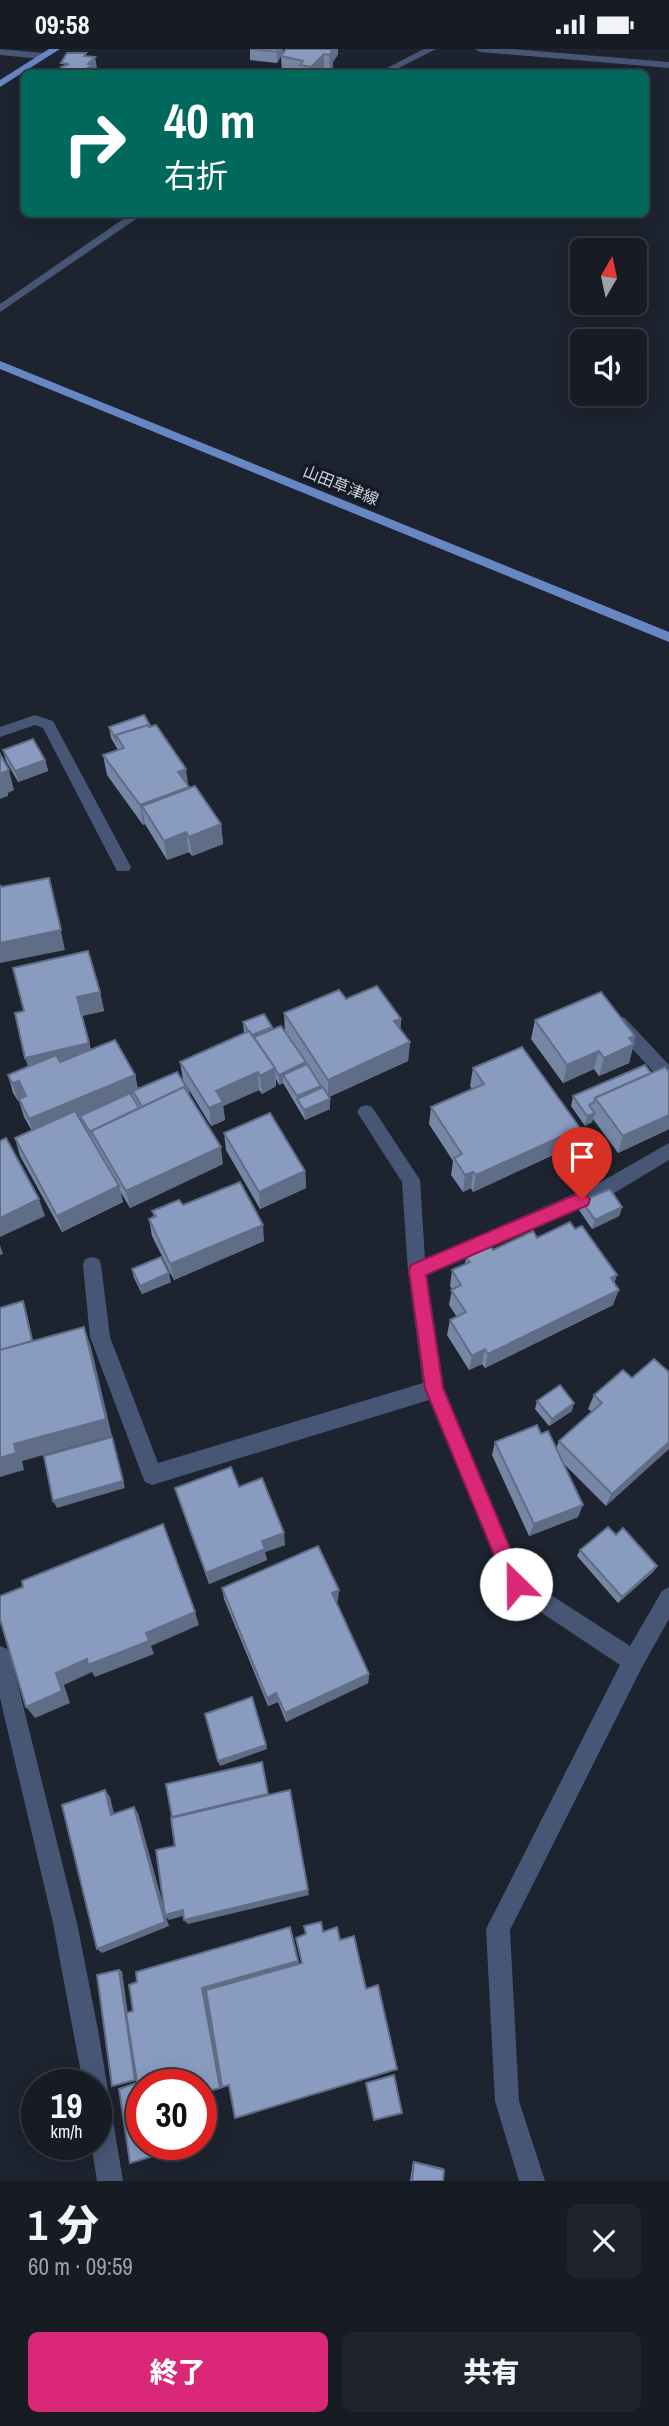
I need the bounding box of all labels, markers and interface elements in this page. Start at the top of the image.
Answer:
text: 09:58 [35,7,90,42]
text: 40 m [164,87,256,153]
icon: right [49,98,140,189]
text: 右折 [164,154,228,197]
north arrow [570,238,648,315]
map controls [570,238,647,406]
button: sound [570,329,647,406]
street label: 山田草津線 [300,460,382,510]
pin [552,1127,612,1199]
icon: arrive [563,1138,601,1176]
position arrow [479,1547,553,1621]
speed limit sign: 30 [126,2069,217,2160]
text: 19 [51,2082,82,2129]
text: km/h [51,2119,83,2144]
text: 1 分 [28,2197,99,2253]
button: close [567,2204,641,2278]
text: 60 m · 09:59 [28,2251,133,2282]
button: 終了 [28,2332,328,2412]
button: 共有 [342,2332,641,2412]

